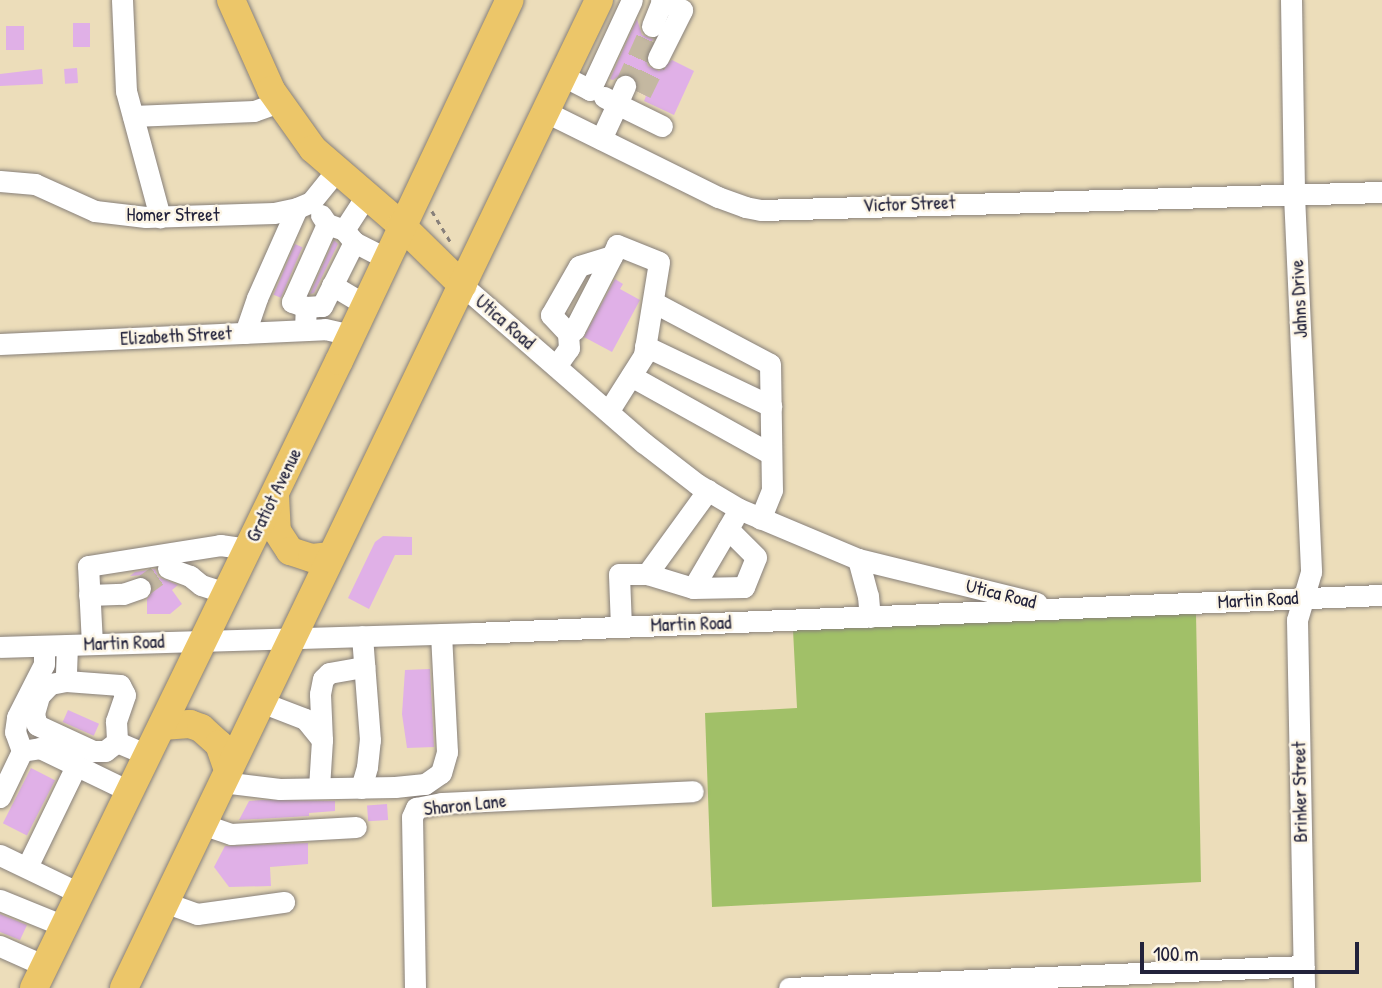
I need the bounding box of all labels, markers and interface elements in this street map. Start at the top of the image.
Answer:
street label: Victor Street [862,191,956,217]
street label: Homer Street [127,204,219,226]
street label: Jahns Drive [1286,259,1312,339]
street label: Utica Road [471,290,539,354]
street label: Elizabeth Street [120,322,232,350]
street label: Gratiot Avenue [242,444,306,546]
street label: Utica Road [964,574,1038,614]
street label: Martin Road [1217,586,1299,614]
street label: Martin Road [650,611,732,637]
street label: Martin Road [83,630,165,656]
street label: Brinker Street [1288,741,1312,843]
street label: Sharon Lane [423,789,507,821]
scale bar [1144,928,1363,972]
text: 100 m [1153,939,1199,968]

